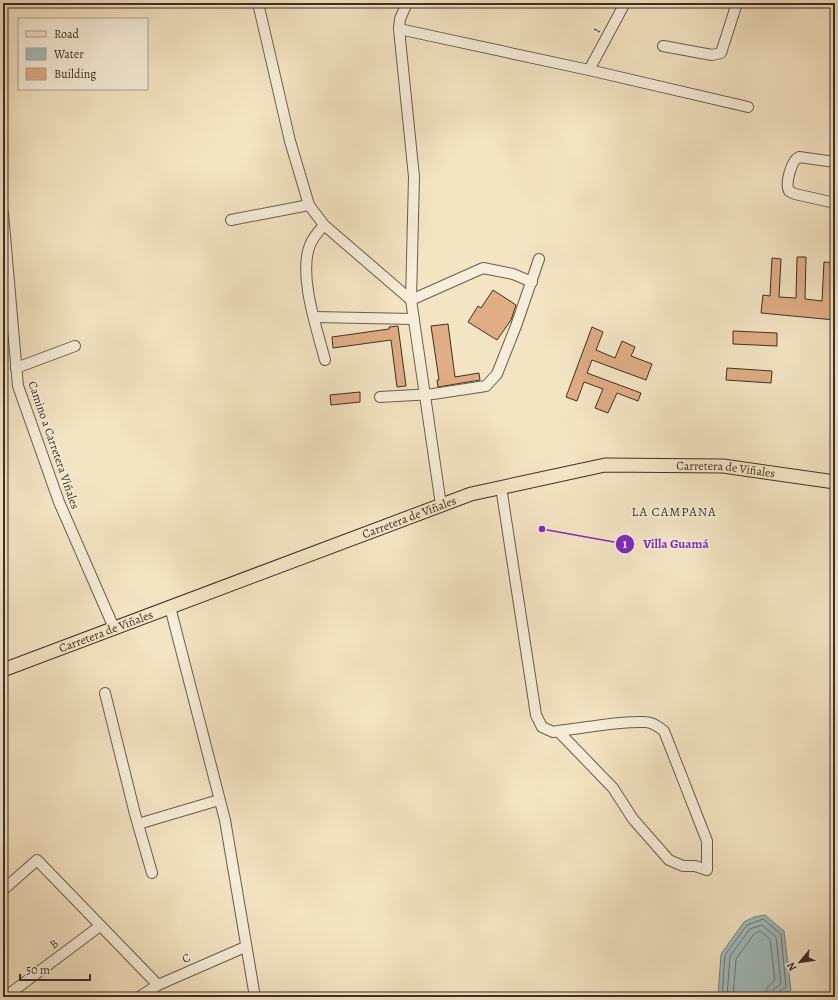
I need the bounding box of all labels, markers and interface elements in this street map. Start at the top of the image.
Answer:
legend [18,18,148,90]
street label: 1 [588,24,604,36]
text: Road [54,26,80,42]
text: Water [53,46,84,62]
text: Building [54,66,96,82]
street label: Camino a Carretera Viñales [25,379,83,511]
street label: Carretera de Viñales [676,458,776,481]
street label: Carretera de Viñales [360,492,459,542]
district label: LA CAMPANA [631,503,717,520]
callout: Villa Guamá [615,531,716,556]
text: Villa Guamá [642,535,709,552]
text: 1 [623,536,628,552]
street label: Carretera de Viñales [57,606,155,656]
street label: B [46,935,62,953]
north arrow [780,942,820,982]
street label: C [179,949,193,967]
scale bar [20,956,90,982]
text: N [783,959,800,974]
text: 50 m [26,962,50,978]

